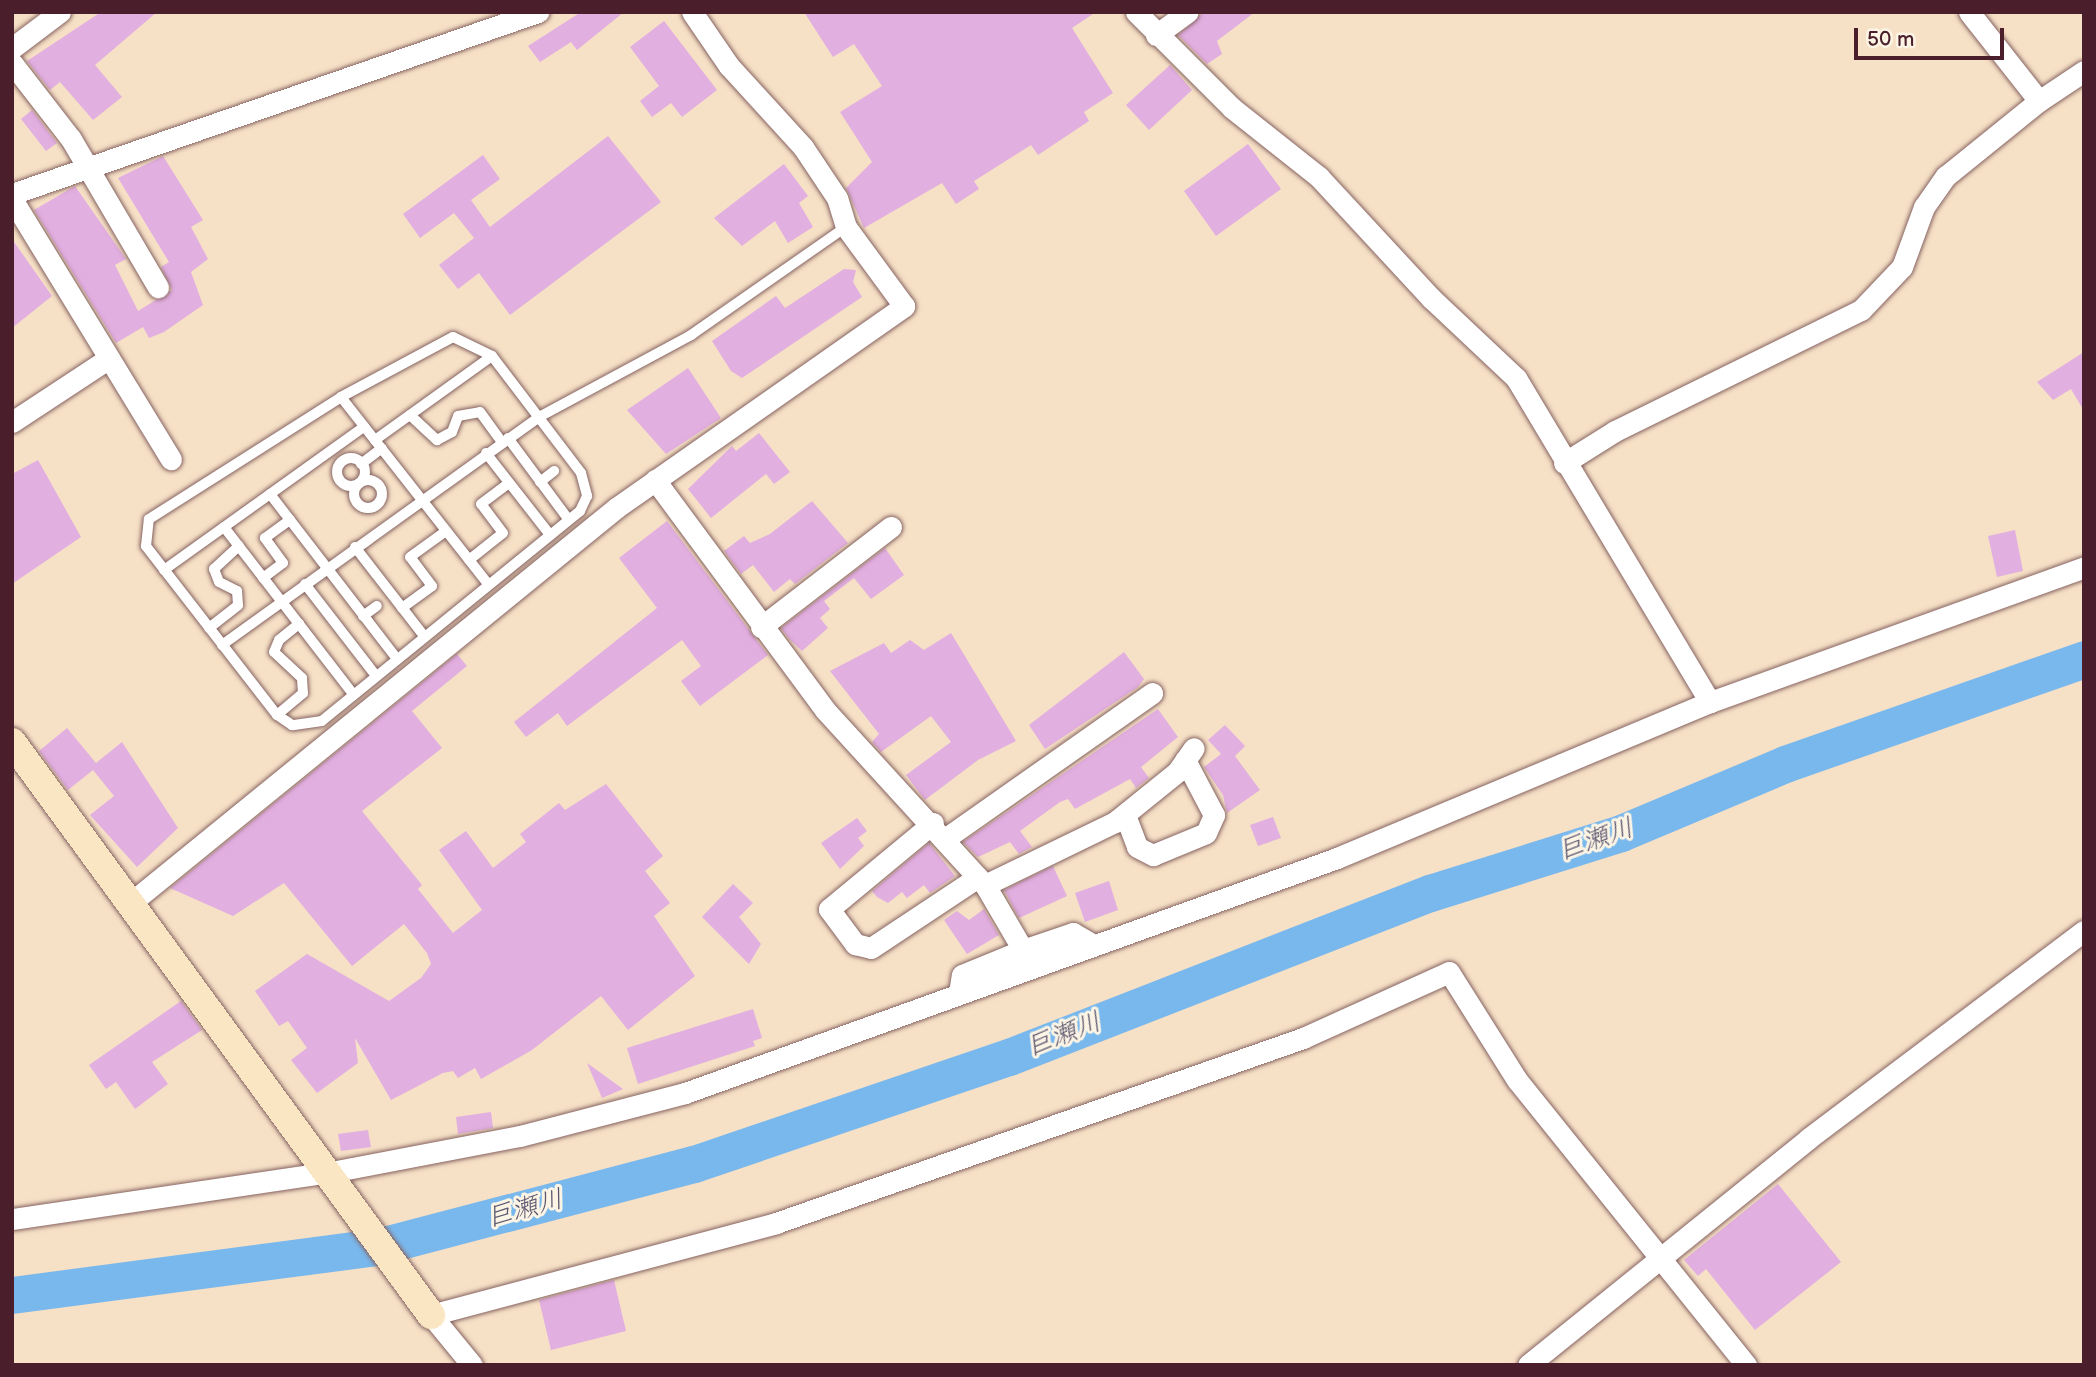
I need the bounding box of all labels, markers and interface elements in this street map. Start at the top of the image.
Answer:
scale bar [1858,14,2008,58]
text: 50 m [1867,27,1914,52]
water label: 巨瀬川 [1554,813,1638,867]
water label: 巨瀬川 [1022,1006,1106,1064]
water label: 巨瀬川 [483,1184,567,1234]

